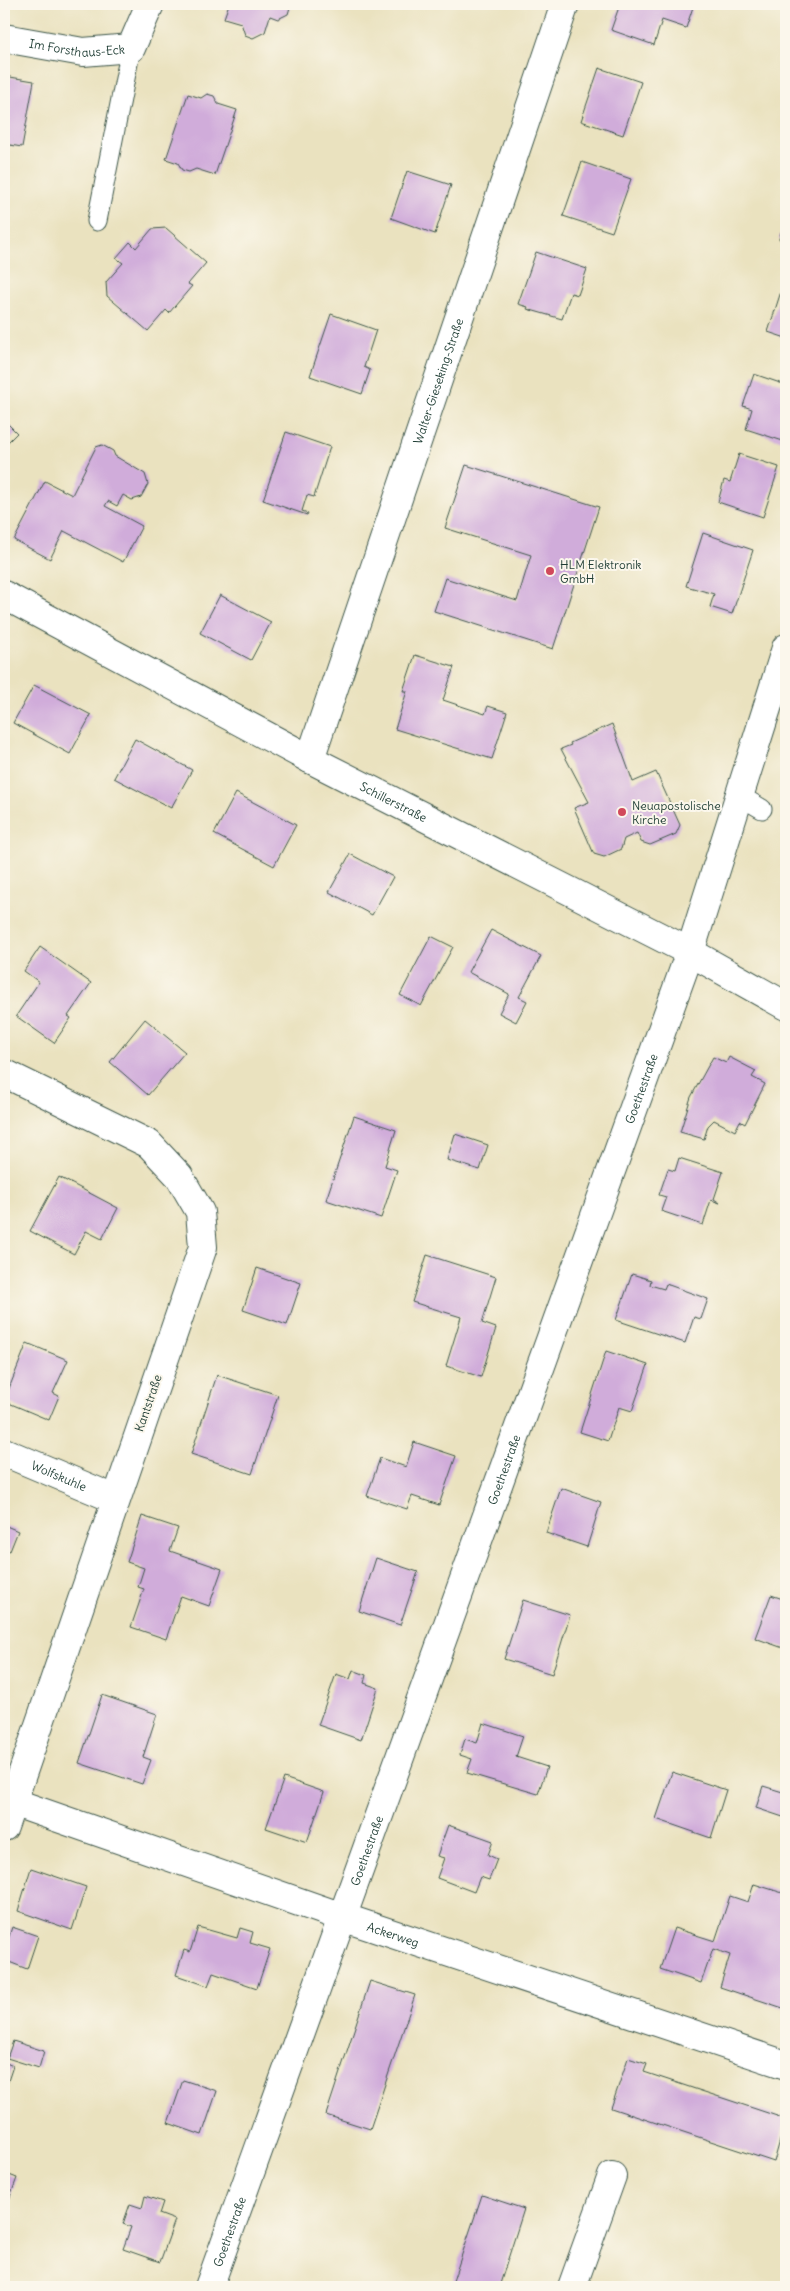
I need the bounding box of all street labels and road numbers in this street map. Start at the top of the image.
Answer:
street label: Im Forsthaus-Eck [28,35,125,60]
street label: Walter-Gieseking-Straße [409,316,466,446]
street label: Schillerstraße [358,778,430,825]
street label: Goethestraße [621,1051,660,1126]
street label: Kantstraße [131,1373,165,1433]
street label: Goethestraße [484,1432,523,1507]
street label: Wolfskuhle [29,1457,89,1494]
street label: Goethestraße [347,1813,386,1888]
street label: Ackerweg [365,1918,421,1950]
street label: Goethestraße [209,2194,249,2269]

